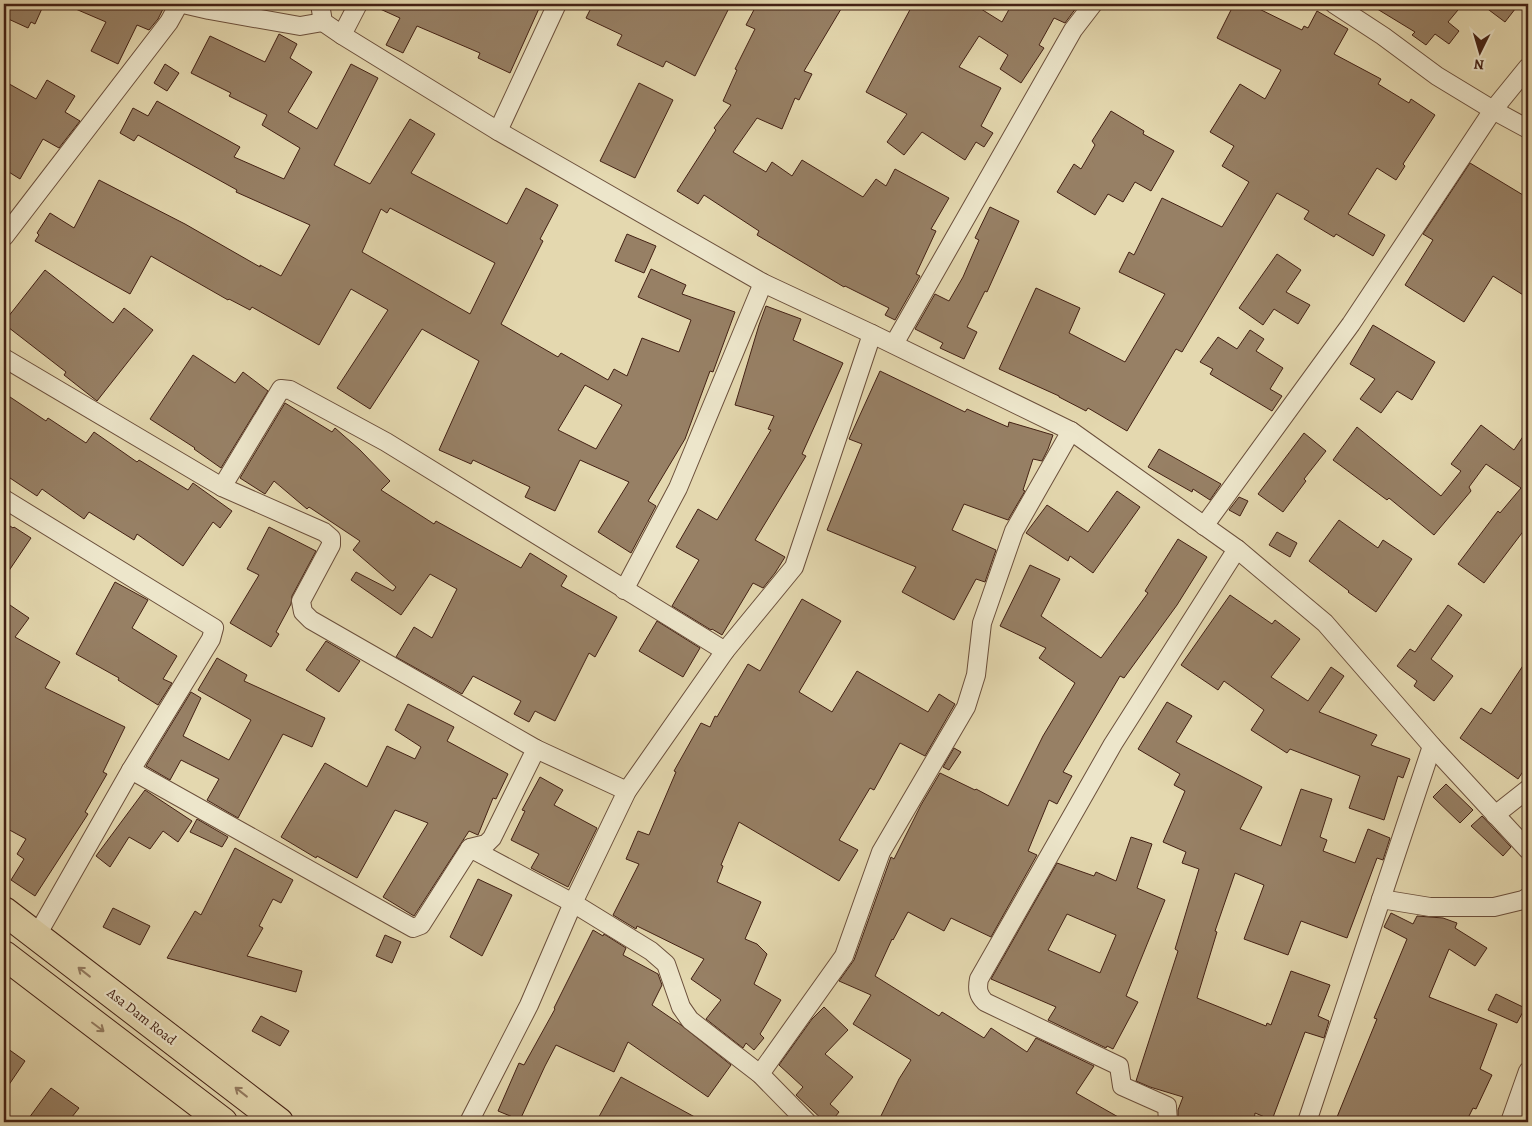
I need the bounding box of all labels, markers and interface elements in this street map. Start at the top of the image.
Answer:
north arrow [1454,28,1504,78]
text: N [1473,55,1485,74]
one-way arrow [78,967,91,978]
street label: Asa Dam Road [102,983,181,1050]
one-way arrow [91,1022,104,1033]
one-way arrow [235,1087,248,1098]

